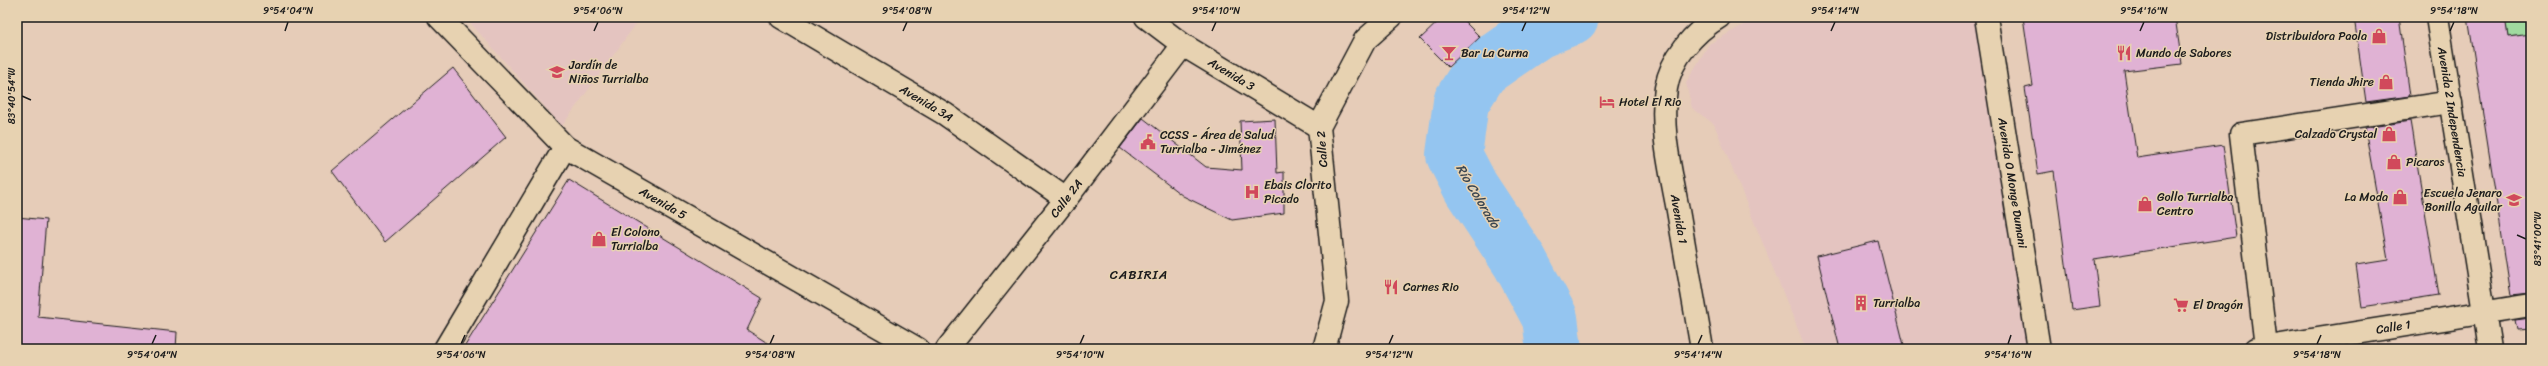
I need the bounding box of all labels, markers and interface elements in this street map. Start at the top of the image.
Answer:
text: 9°54'04"N [263,2,313,20]
text: 9°54'06"N [573,2,623,20]
text: 9°54'08"N [882,2,932,20]
text: 9°54'10"N [1192,2,1240,20]
text: 9°54'12"N [1502,2,1550,20]
text: 9°54'14"N [1811,2,1859,20]
text: 9°54'16"N [2120,2,2168,20]
text: 9°54'18"N [2430,2,2478,20]
place label: Distribuidora Paola [2266,25,2367,47]
shop icon: Distribuidora Paola [2370,27,2388,45]
place label: Bar La Curna [1461,42,1528,64]
place label: Mundo de Sabores [2136,42,2231,64]
bar icon: Bar La Curna [1440,44,1458,62]
restaurant icon: Mundo de Sabores [2115,44,2133,62]
street label: Avenida 2 Independencia [2431,44,2474,180]
street label: Avenida 3 [1203,51,1260,97]
place label: Jardín de Niños Turrialba [568,54,649,90]
school or university icon: Jardín de Niños Turrialba [548,63,566,81]
text: 83°40'54"W [3,68,21,124]
place label: Tienda Jhire [2310,71,2374,93]
shop icon: Tienda Jhire [2377,73,2395,91]
street label: Avenida 3A [894,78,958,128]
place label: Hotel El Rio [1619,91,1681,113]
hotel icon: Hotel El Rio [1598,93,1616,111]
street label: Avenida 0 Monge Dumani [1991,115,2034,250]
place label: Calzado Crystal [2295,123,2378,145]
place label: CCSS - Área de Salud Turrialba - Jiménez [1160,124,1275,160]
shop icon: Calzado Crystal [2380,125,2398,143]
street label: Calle 2 [1310,130,1334,168]
public building icon: CCSS - Área de Salud Turrialba - Jiménez [1139,133,1157,151]
place label: Picaros [2406,151,2444,173]
shop icon: Picaros [2385,153,2403,171]
water label: Río Colorado [1450,159,1507,234]
street label: Calle 2A [1044,174,1089,223]
place label: Ebais Clorito Picado [1264,174,1332,210]
street label: Avenida 5 [634,180,691,226]
place label: Escuela Jenaro Bonilla Aguilar [2424,182,2503,218]
hospital icon: Ebais Clorito Picado [1243,183,1261,201]
place label: Gollo Turrialba Centro [2157,186,2233,222]
place label: La Moda [2345,186,2388,208]
shop icon: La Moda [2391,188,2409,206]
street label: Avenida 1 [1664,191,1694,246]
school or university icon: Escuela Jenaro Bonilla Aguilar [2505,191,2523,209]
shop icon: Gollo Turrialba Centro [2136,195,2154,213]
text: 83°41'00"W [2529,211,2547,266]
place label: El Colono Turrialba [611,221,660,257]
shop icon: El Colono Turrialba [590,230,608,248]
district label: CABIRIA [1110,263,1168,286]
place label: Carnes Rio [1403,276,1459,298]
restaurant icon: Carnes Rio [1382,278,1400,296]
place label: Turrialba [1873,292,1920,314]
building icon: Turrialba [1852,294,1870,312]
place label: El Dragón [2193,294,2243,316]
supermarket icon: El Dragón [2172,296,2190,314]
street label: Calle 1 [2374,313,2412,341]
text: 9°54'04"N [127,346,177,364]
text: 9°54'06"N [436,346,486,364]
text: 9°54'08"N [745,346,795,364]
text: 9°54'10"N [1056,346,1104,364]
text: 9°54'12"N [1365,346,1413,364]
text: 9°54'14"N [1674,346,1722,364]
text: 9°54'16"N [1984,346,2032,364]
text: 9°54'18"N [2293,346,2341,364]

